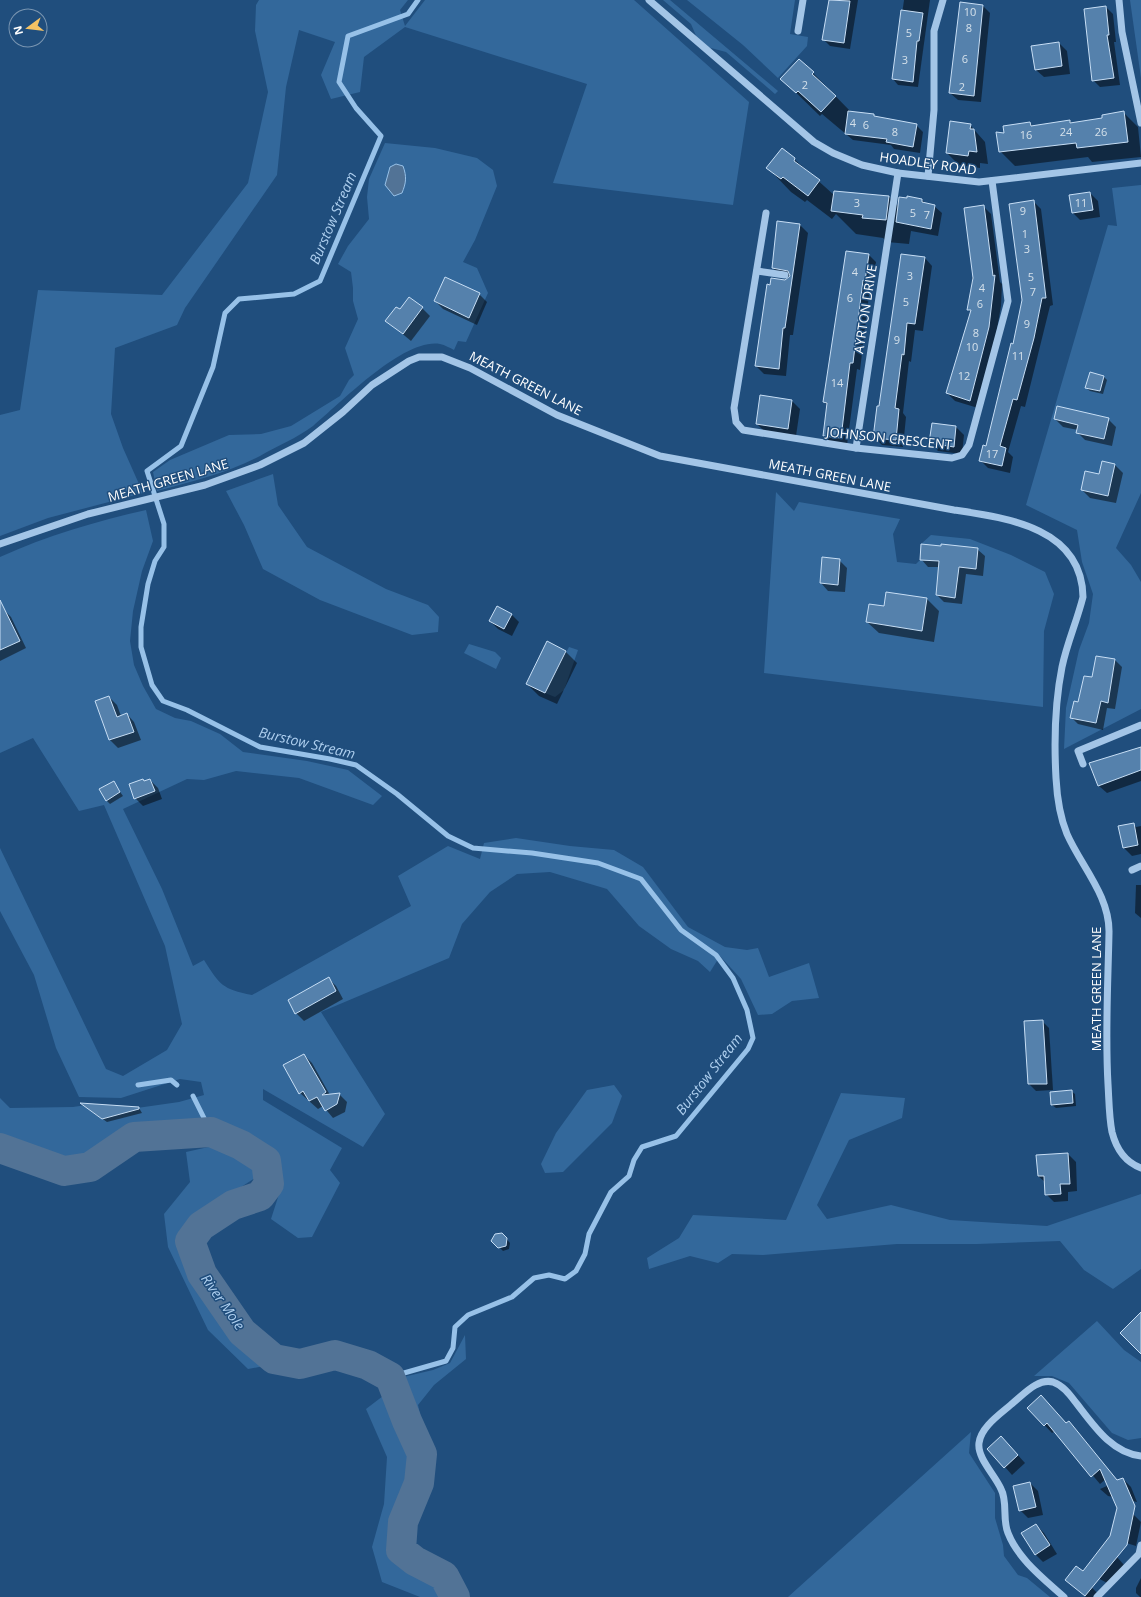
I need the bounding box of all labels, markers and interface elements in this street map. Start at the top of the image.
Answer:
house number: 10 [964,4,976,19]
north arrow [8,8,48,48]
house number: 8 [966,20,972,35]
text: N [9,24,26,37]
house number: 5 [906,25,912,40]
house number: 6 [962,51,968,66]
house number: 3 [902,52,908,67]
house number: 2 [802,77,808,92]
house number: 2 [959,79,965,94]
house number: 4 [850,115,857,130]
house number: 6 [863,117,869,132]
house number: 8 [892,124,898,139]
house number: 24 [1060,124,1073,139]
house number: 26 [1095,124,1107,139]
house number: 16 [1020,127,1032,142]
street label: HOADLEY ROAD [878,147,978,179]
water label: Burstow Stream [305,169,361,267]
house number: 3 [854,195,860,210]
house number: 11 [1075,195,1087,210]
house number: 9 [1020,203,1026,218]
house number: 5 [910,205,916,220]
house number: 7 [924,207,930,222]
house number: 1 [1022,226,1028,241]
house number: 3 [1024,241,1030,256]
street label: AYRTON DRIVE [849,263,881,355]
house number: 4 [852,264,859,279]
house number: 3 [907,268,913,283]
house number: 5 [1028,269,1034,284]
house number: 4 [979,280,986,295]
house number: 7 [1030,284,1036,299]
house number: 6 [847,290,853,305]
house number: 5 [903,294,909,309]
house number: 6 [977,296,983,311]
house number: 9 [1024,316,1030,331]
house number: 8 [973,325,979,340]
house number: 9 [894,332,900,347]
house number: 10 [966,339,978,354]
street label: MEATH GREEN LANE [467,347,585,419]
house number: 11 [1012,348,1024,363]
house number: 12 [958,368,970,383]
house number: 14 [831,375,844,390]
street label: JOHNSON CRESCENT [823,422,954,454]
house number: 17 [986,446,998,461]
street label: MEATH GREEN LANE [106,454,230,506]
street label: MEATH GREEN LANE [767,454,893,496]
water label: Burstow Stream [257,722,357,763]
street label: MEATH GREEN LANE [1087,927,1105,1051]
water label: Burstow Stream [671,1029,746,1118]
water label: River Mole [197,1270,250,1333]

